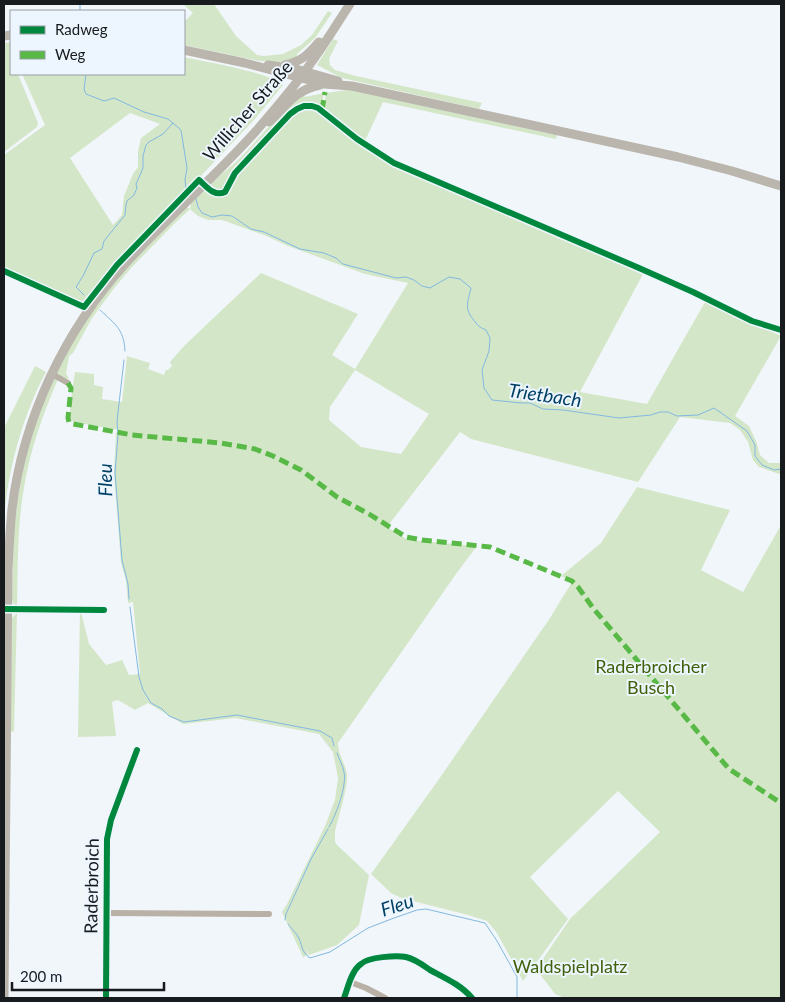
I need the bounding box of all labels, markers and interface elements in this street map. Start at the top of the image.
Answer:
legend [10,10,185,75]
text: Radweg [55,20,108,38]
text: Weg [55,45,86,63]
street label: Willicher Straße [198,56,297,165]
water label: Trietbach [507,378,583,411]
water label: Fleu [93,463,116,497]
park label: Raderbroicher Busch [595,655,707,698]
street label: Raderbroich [79,838,103,934]
water label: Fleu [377,888,416,921]
park label: Waldspielplatz [513,955,627,977]
scale bar [12,960,165,992]
text: 200 m [20,967,62,985]

